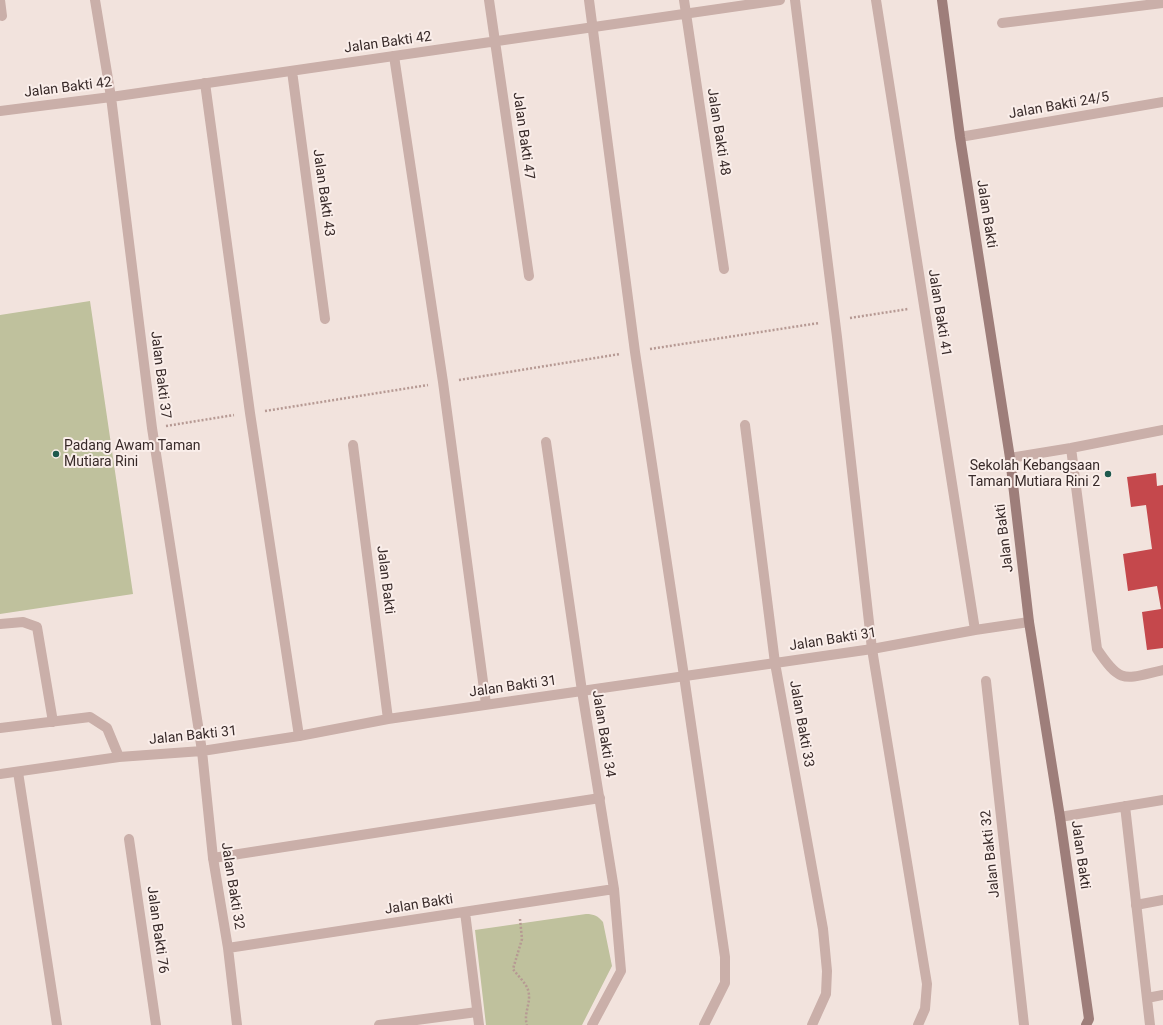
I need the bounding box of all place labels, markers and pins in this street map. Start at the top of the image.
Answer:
place label: Padang Awam Taman Mutiara Rini [64,438,201,470]
marker: Padang Awam Taman Mutiara Rini [51,449,61,459]
place label: Sekolah Kebangsaan Taman Mutiara Rini 2 [968,458,1100,490]
marker: Sekolah Kebangsaan Taman Mutiara Rini 2 [1103,469,1113,479]

